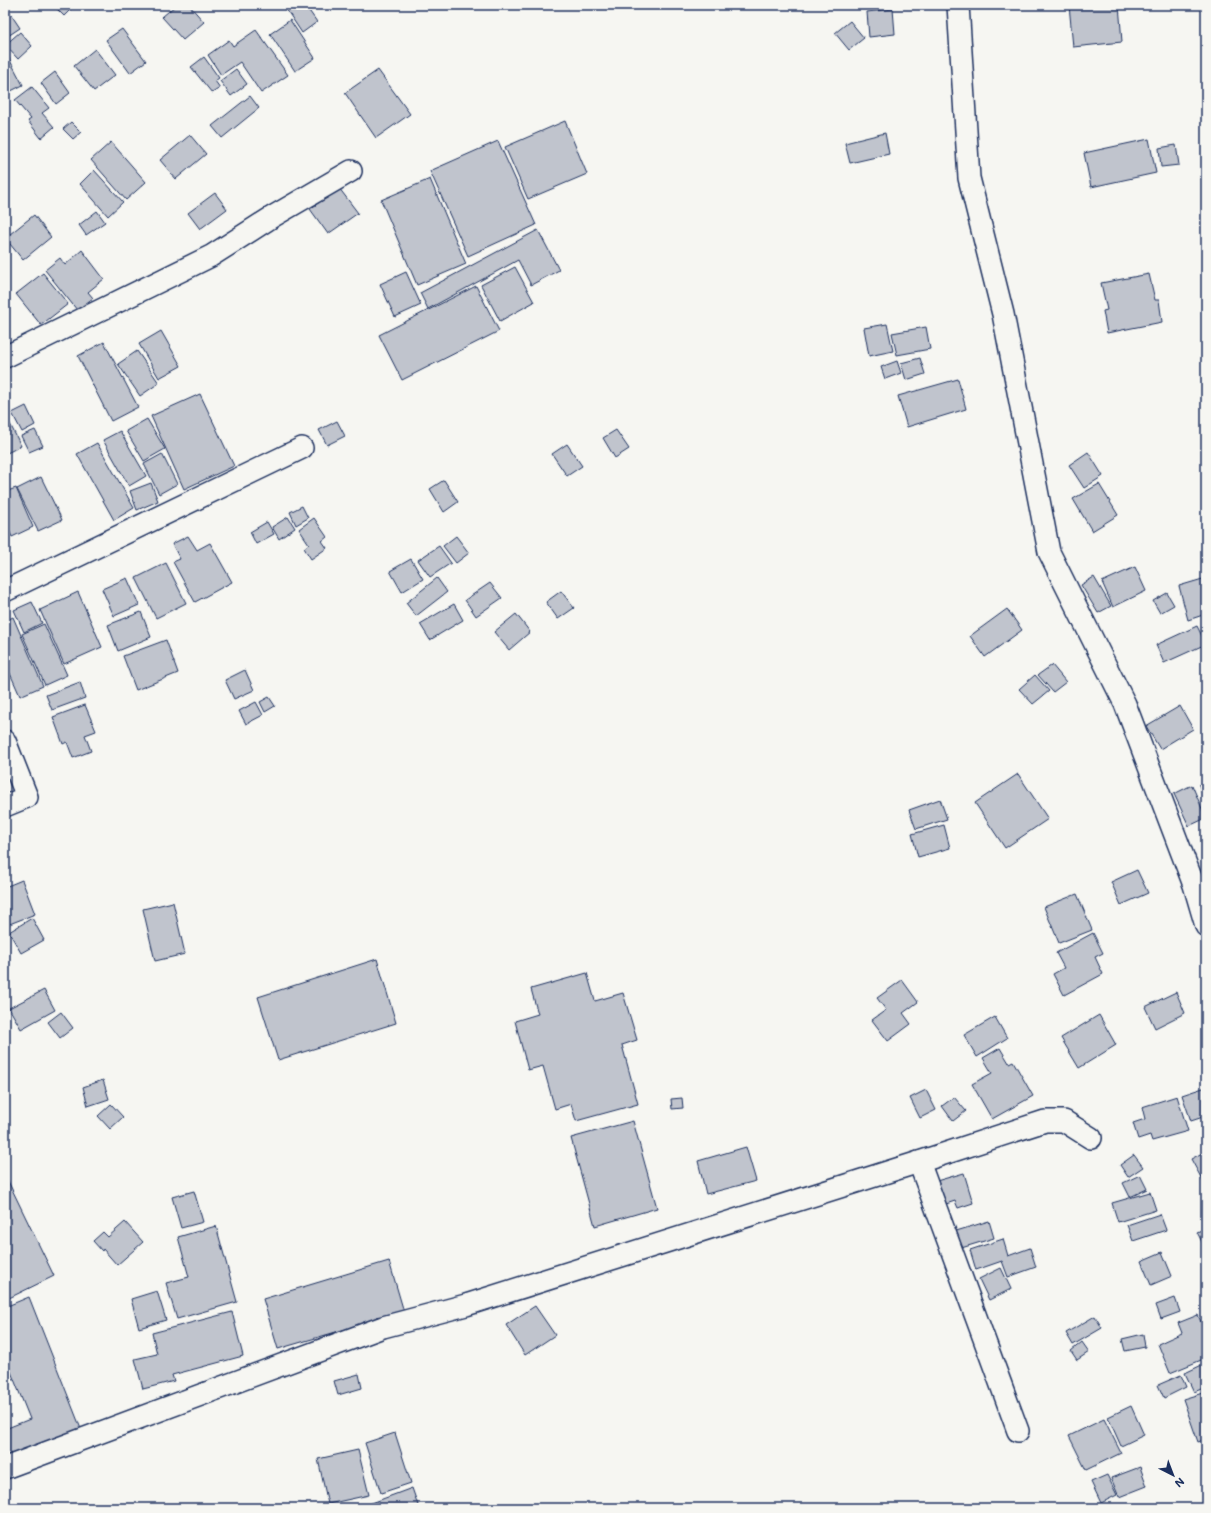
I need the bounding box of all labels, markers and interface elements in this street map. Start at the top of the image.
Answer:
north arrow [1153,1455,1193,1495]
text: N [1172,1474,1188,1491]

